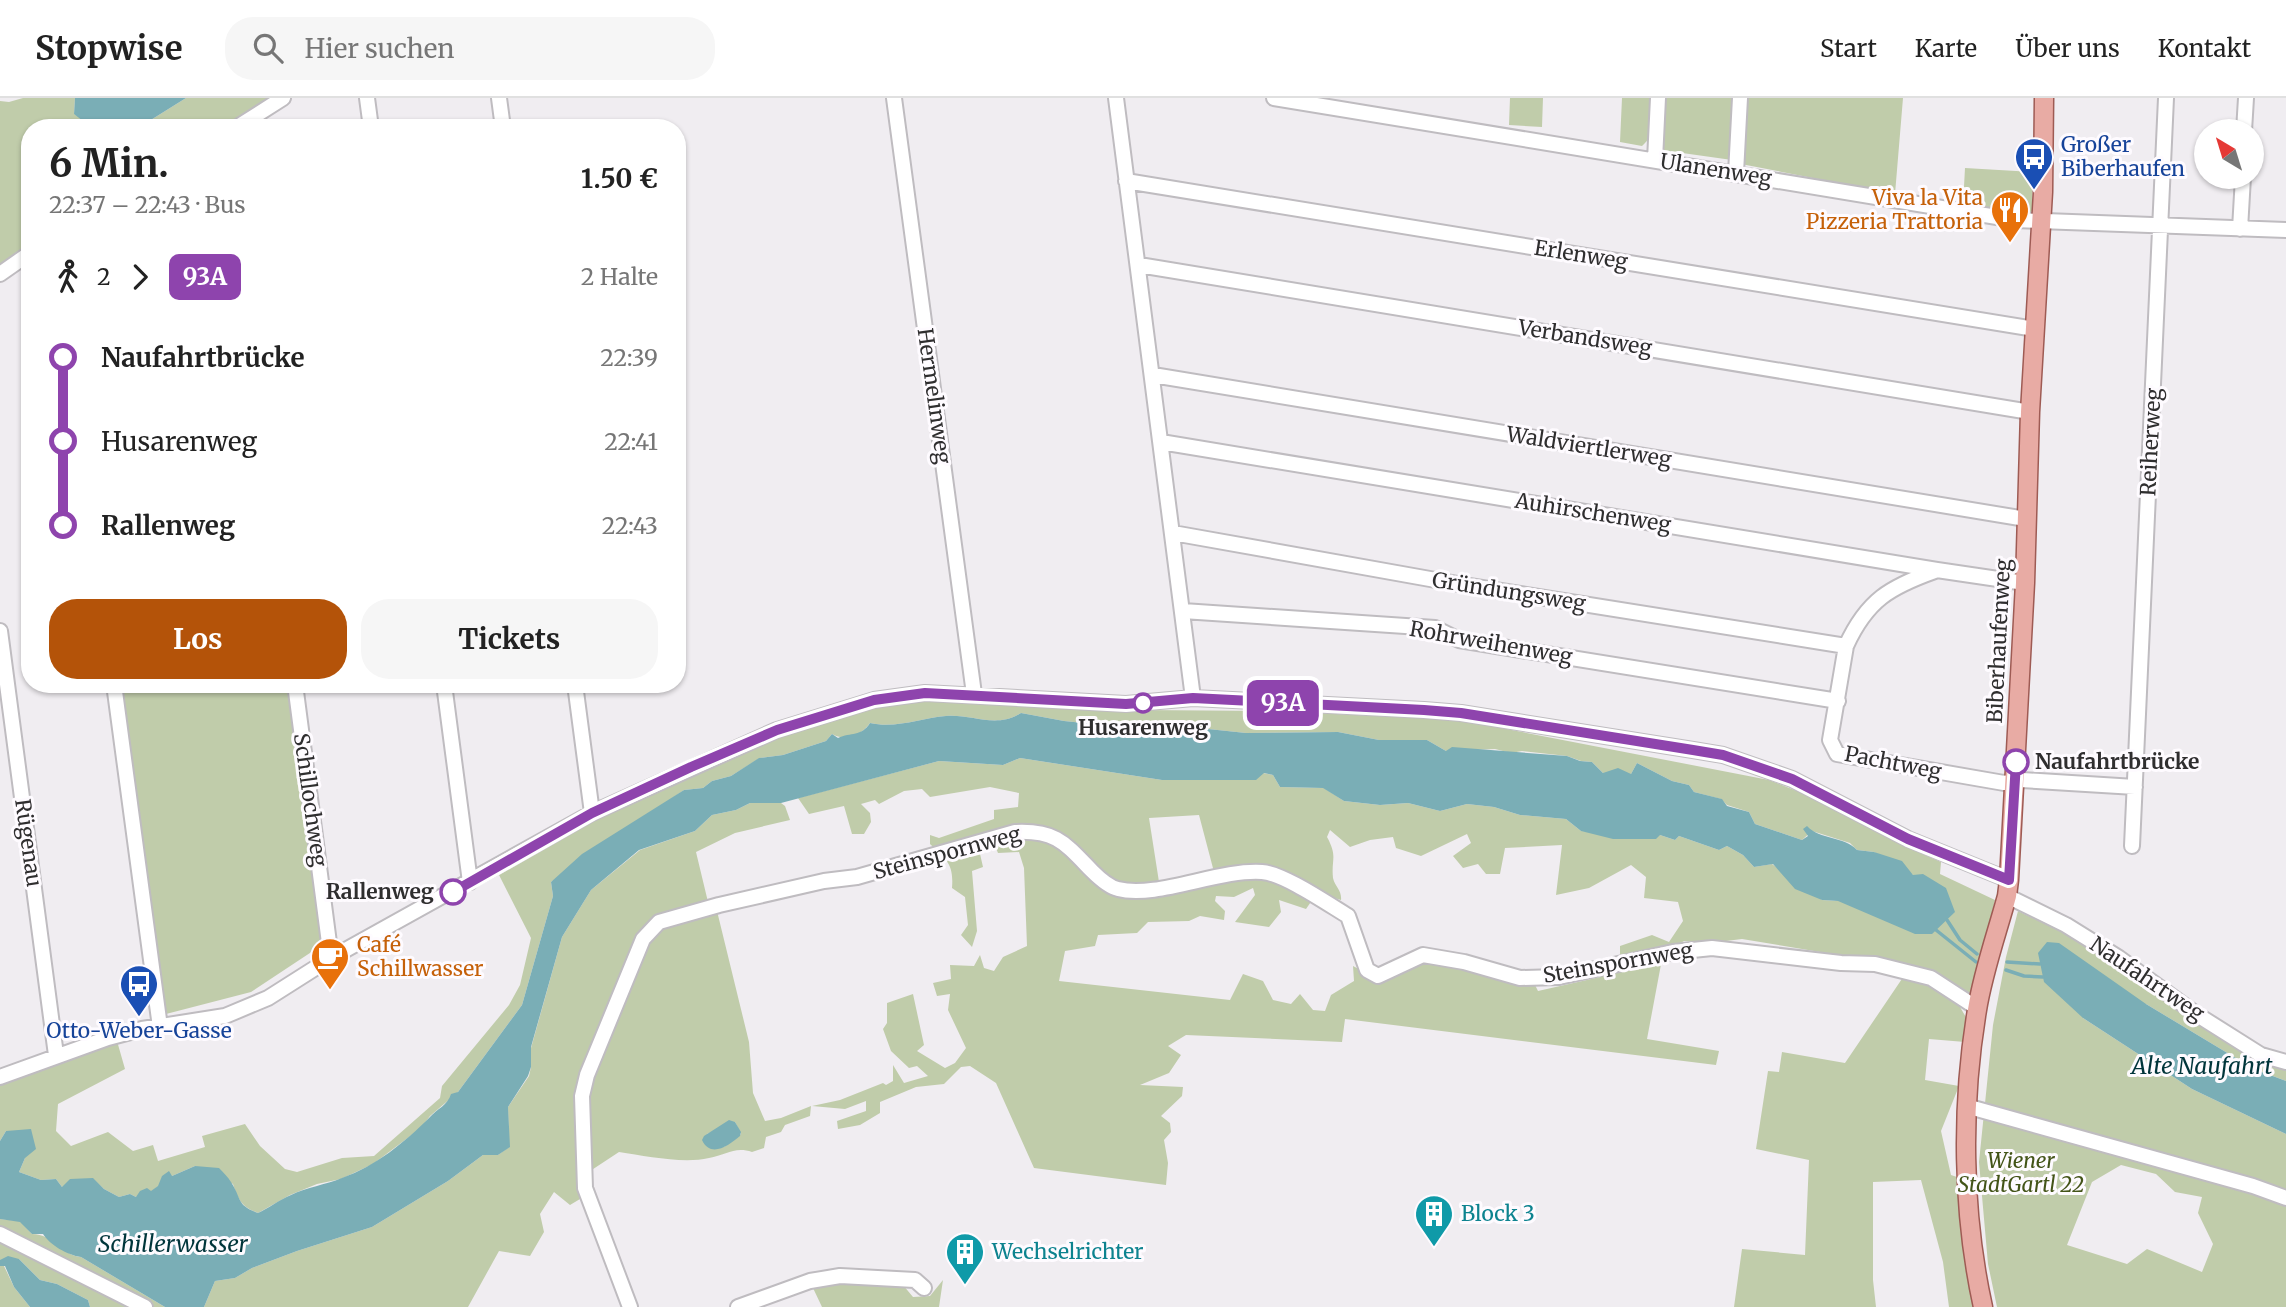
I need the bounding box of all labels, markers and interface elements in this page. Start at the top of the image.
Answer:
search box [225,17,715,80]
text: Stopwise [35,28,183,69]
icon: search [249,29,287,67]
text: Hier suchen [305,32,454,65]
text: Start [1820,33,1877,64]
text: Karte [1915,33,1977,64]
text: Über uns [2015,33,2120,64]
text: Kontakt [2158,33,2251,64]
north arrow [2194,119,2264,189]
map controls [2194,119,2264,189]
place label: Großer Biberhaufen [2061,131,2185,182]
bus stop icon: Großer Biberhaufen [2013,136,2055,191]
text: 6 Min. [49,140,169,187]
street label: Ulanenweg [1658,147,1774,192]
text: 1.50 € [581,162,658,195]
place label: Viva la Vita Pizzeria Trattoria [1806,184,1983,235]
restaurant icon: Viva la Vita Pizzeria Trattoria [1989,189,2031,244]
text: 22:37 – 22:43 · Bus [49,190,246,219]
street label: Erlenweg [1532,234,1630,275]
icon: walk [49,258,87,296]
icon: forward [121,258,159,296]
text: 93A [183,261,227,292]
text: 2 [97,262,111,291]
text: 2 Halte [581,262,658,291]
street label: Verbandsweg [1515,313,1654,361]
street label: Hermelinweg [912,326,957,466]
text: Naufahrtbrücke [101,341,305,374]
text: 22:39 [600,343,658,372]
street label: Reiherweg [2134,387,2167,497]
street label: Waldviertlerweg [1504,420,1674,473]
text: Husarenweg [101,425,257,458]
text: 22:41 [604,427,658,456]
street label: Auhirschenweg [1512,487,1673,538]
text: Rallenweg [101,509,235,542]
text: 22:43 [602,511,658,540]
street label: Biberhaufenweg [1981,558,2016,724]
street label: Gründungsweg [1430,566,1588,617]
button: Los [49,599,347,679]
button: Tickets [361,599,658,679]
street label: Rohrweihenweg [1407,615,1575,670]
line badge: 93A [1243,680,1323,726]
text: 93A [1261,687,1305,718]
marker: Husarenweg [1133,693,1153,713]
place label: Husarenweg [1078,714,1208,741]
street label: Schillochweg [288,731,333,869]
street label: Pachtweg [1842,740,1944,785]
place label: Naufahrtbrücke [2035,748,2199,775]
marker: Naufahrtbrücke [2003,749,2029,775]
street label: Rügenau [9,797,48,889]
street label: Steinspornweg [870,820,1024,885]
place label: Rallenweg [326,878,434,905]
marker: Rallenweg [440,879,466,905]
street label: Naufahrtweg [2085,930,2210,1027]
place label: Café Schillwasser [357,931,484,982]
cafe icon: Café Schillwasser [309,936,351,991]
street label: Steinspornweg [1541,936,1695,989]
bus stop icon: Otto-Weber-Gasse [118,963,160,1018]
place label: Otto-Weber-Gasse [46,1017,232,1044]
water label: Alte Naufahrt [2130,1051,2272,1080]
park label: Wiener StadtGartl 22 [1958,1147,2084,1198]
building icon: Block 3 [1413,1193,1455,1248]
place label: Block 3 [1461,1200,1535,1227]
water label: Schillerwasser [98,1229,249,1258]
building icon: Wechselrichter [944,1231,986,1286]
place label: Wechselrichter [991,1238,1144,1265]

